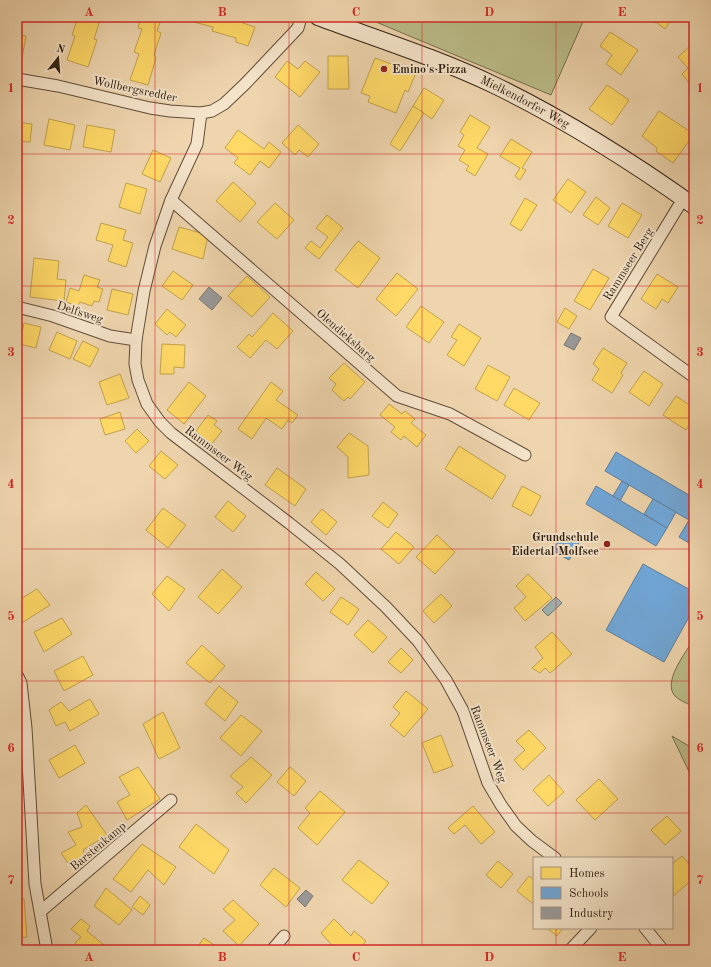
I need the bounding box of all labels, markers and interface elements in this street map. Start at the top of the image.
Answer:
text: A [84,6,94,19]
text: B [217,6,227,19]
text: C [352,6,360,19]
text: D [484,6,494,19]
text: E [618,6,627,19]
north arrow [38,38,78,78]
text: N [55,43,67,57]
marker: Emino's Pizza [379,64,389,74]
place label: Emino's Pizza [392,64,467,76]
street label: Mielkendorfer Weg [478,74,572,131]
street label: Wollbergsredder [92,75,178,105]
text: 1 [7,82,15,95]
text: 1 [696,82,704,95]
text: 2 [7,214,15,227]
text: 2 [696,214,704,227]
street label: Rammseer Berg [602,226,656,303]
street label: Delfsweg [55,300,105,326]
street label: Olendieksbarg [314,307,377,365]
text: 3 [7,346,15,359]
text: 3 [696,346,704,359]
street label: Rammseer Weg [182,424,255,484]
text: 4 [7,478,15,491]
text: 4 [696,478,704,491]
place label: Grundschule Eidertal Molfsee [511,532,599,558]
marker: Grundschule Eidertal Molfsee [602,539,612,549]
text: 5 [7,610,15,623]
text: 5 [696,610,704,623]
street label: Rammseer Weg [468,704,509,785]
text: 6 [7,742,15,755]
text: 6 [696,742,704,755]
street label: Barstenkamp [69,820,129,873]
legend [533,857,673,929]
text: Homes [569,868,605,880]
text: 7 [7,874,15,887]
text: 7 [696,874,704,887]
text: Schools [569,888,609,900]
text: Industry [569,908,614,920]
text: A [84,951,94,964]
text: B [217,951,227,964]
text: C [352,951,360,964]
text: D [484,951,494,964]
text: E [618,951,627,964]

